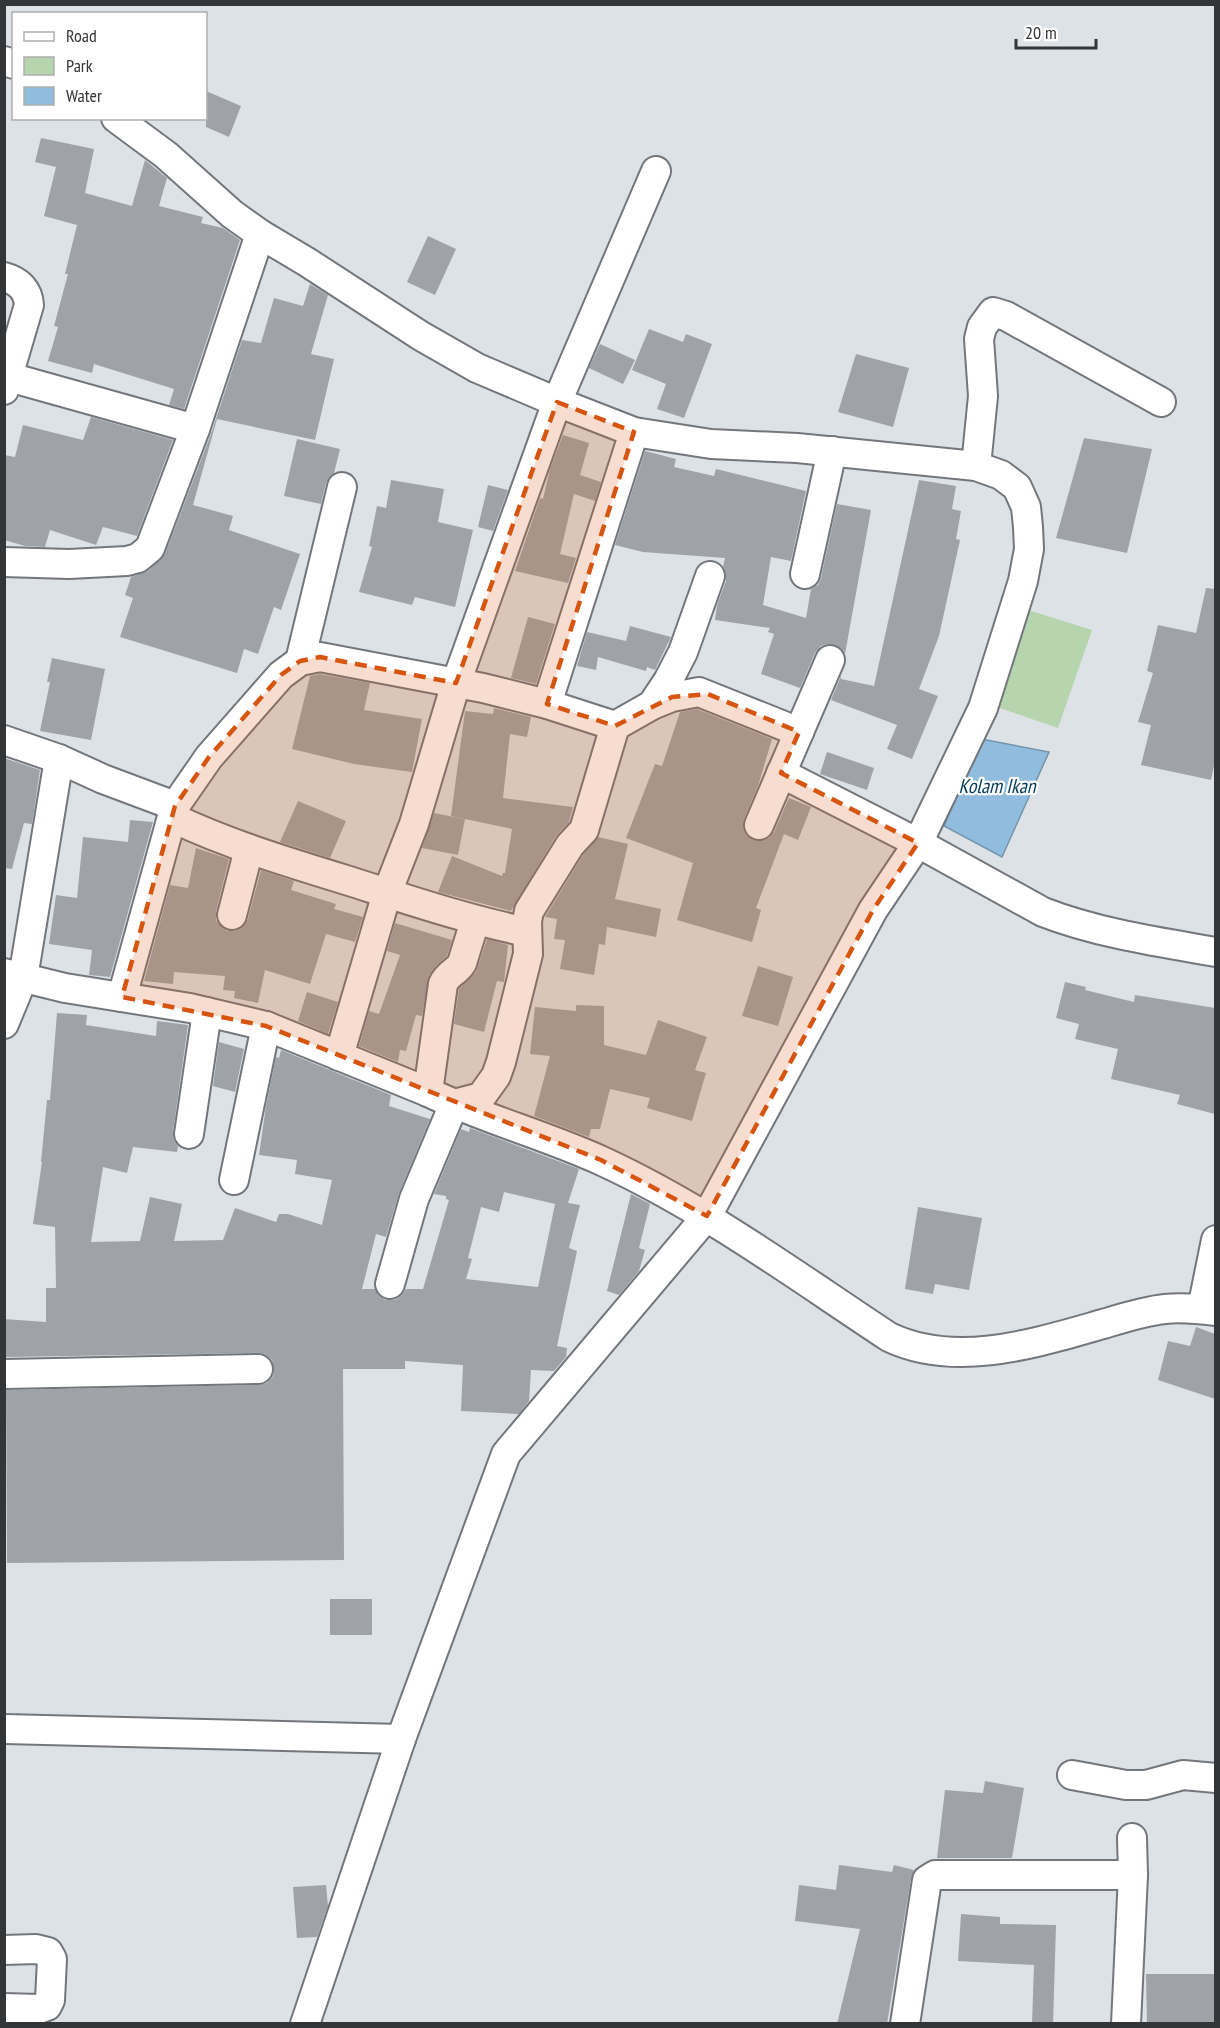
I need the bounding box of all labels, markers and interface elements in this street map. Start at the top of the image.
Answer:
legend [12,12,207,120]
scale bar [1016,12,1096,50]
text: 20 m [1025,21,1057,44]
text: Road [66,24,97,47]
text: Park [66,54,93,77]
text: Water [66,84,102,107]
water label: Kolam Ikan [959,773,1037,799]

